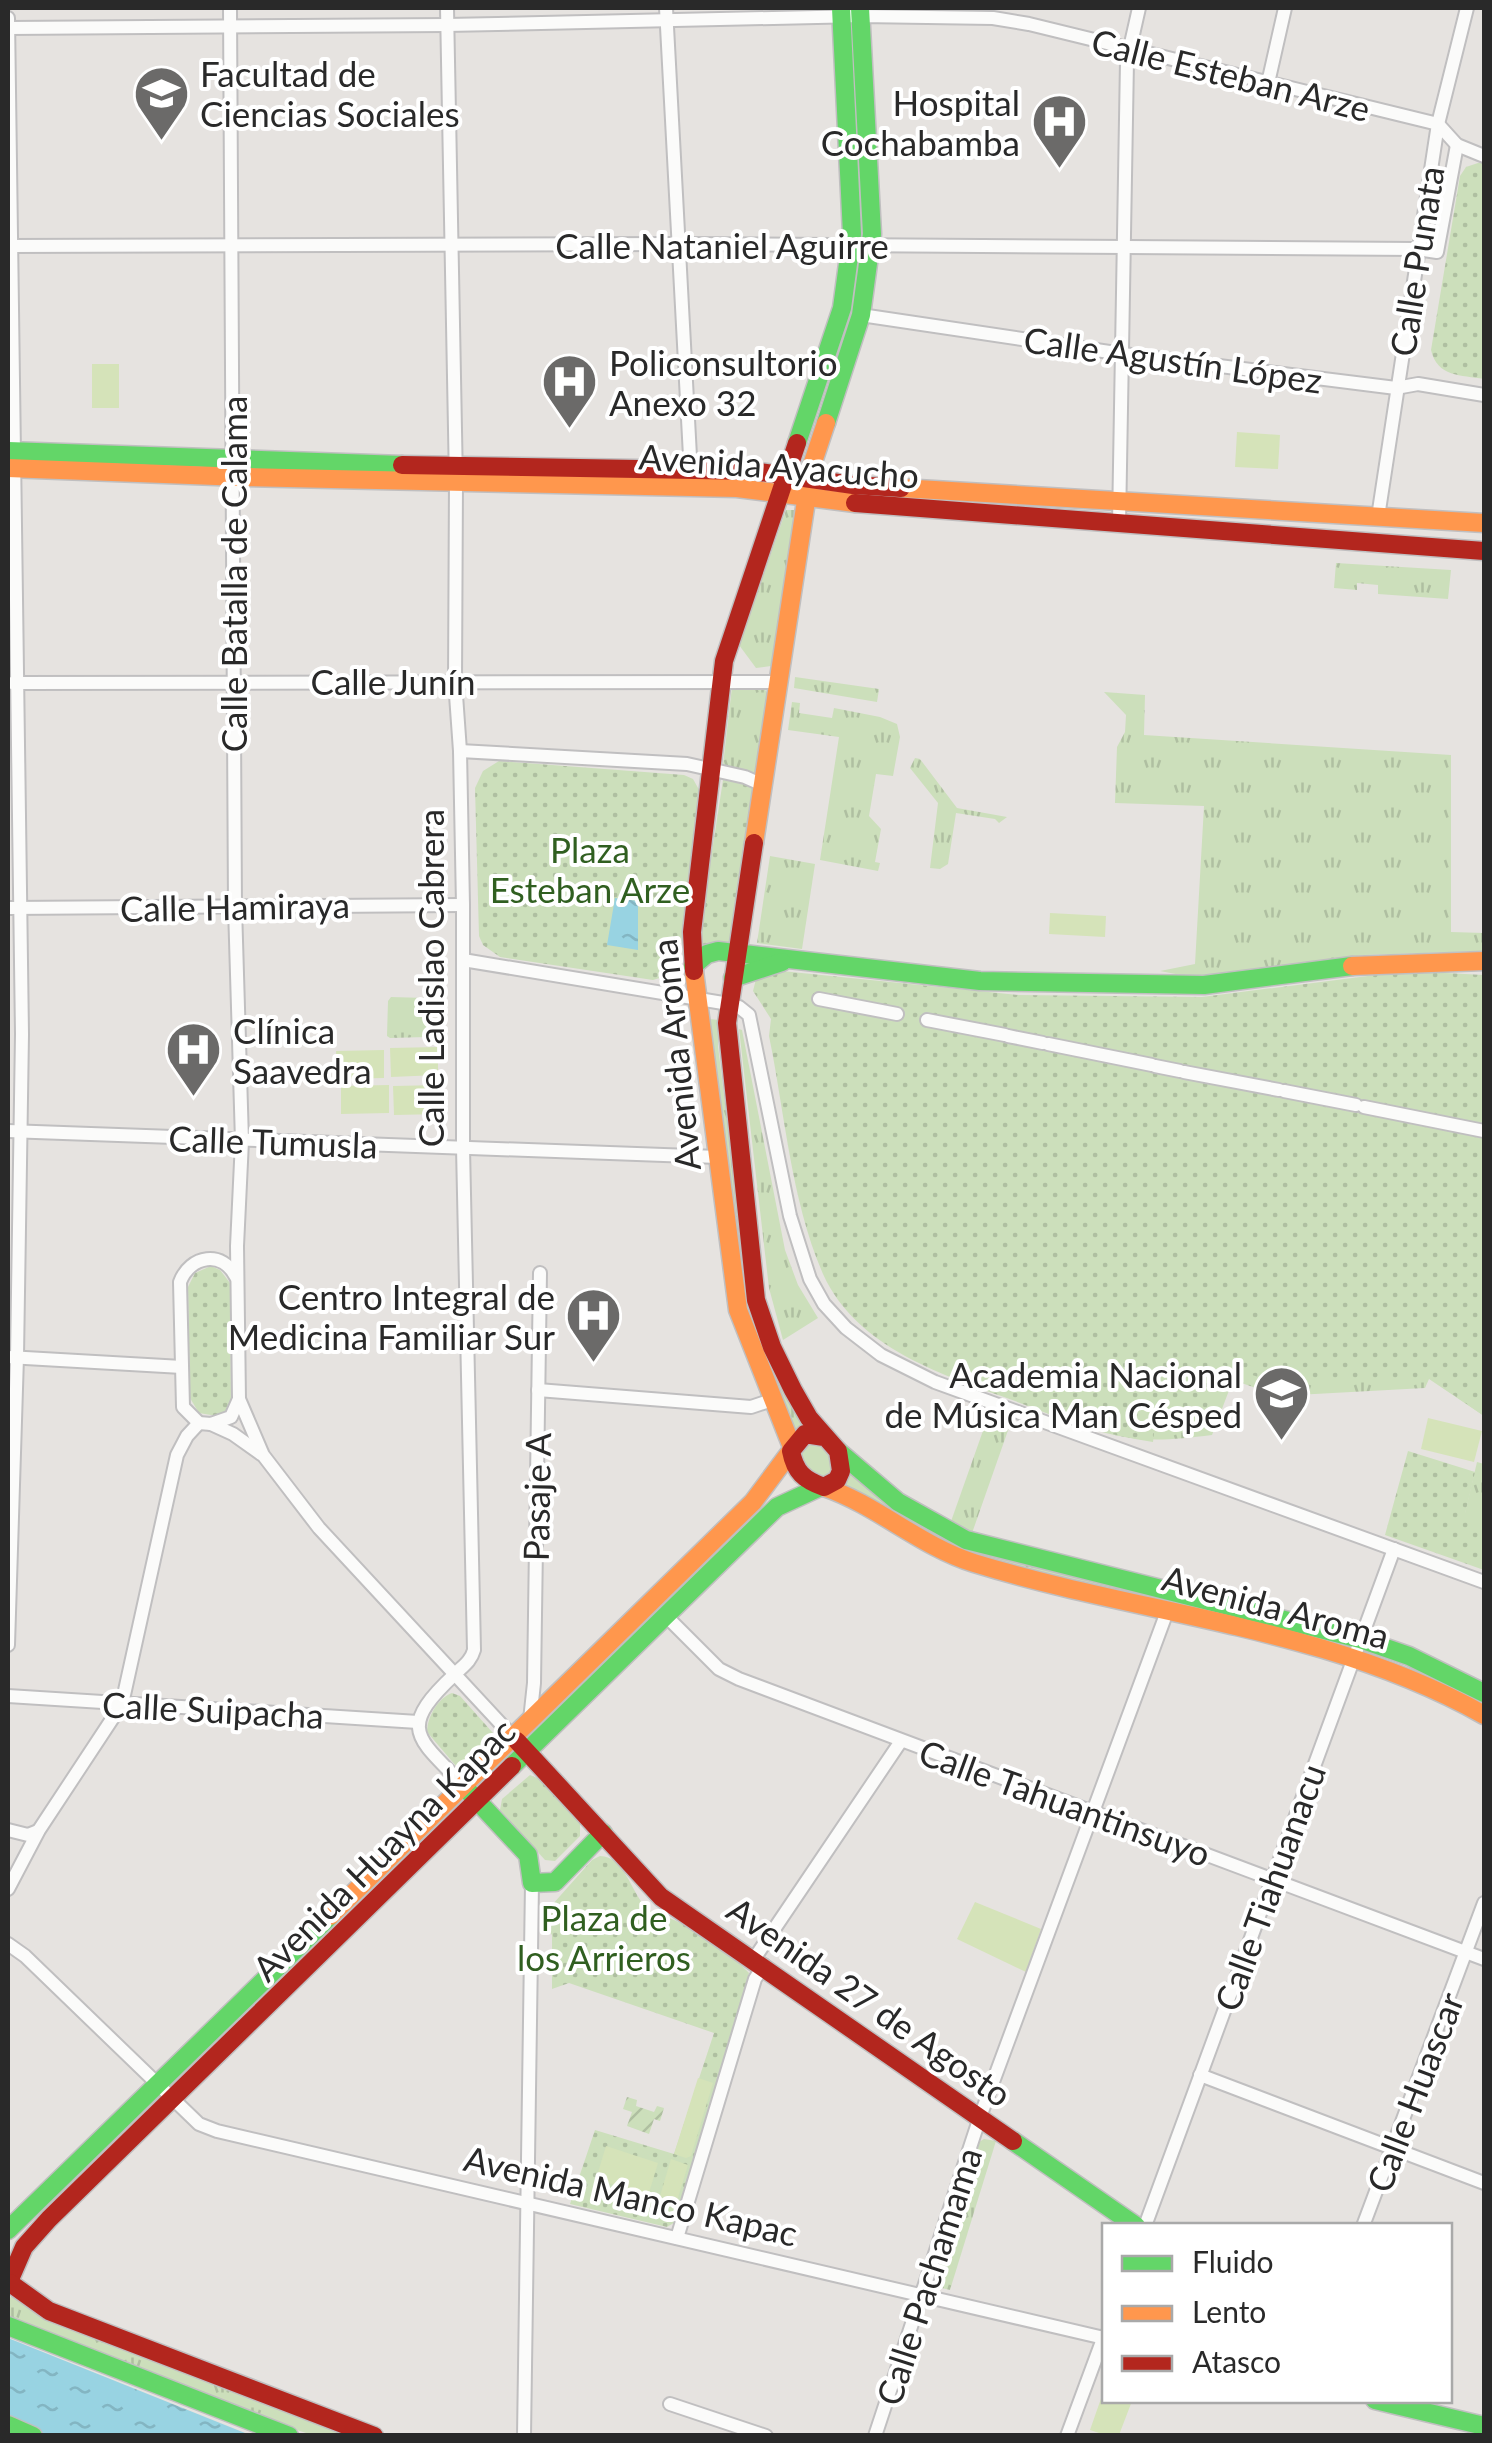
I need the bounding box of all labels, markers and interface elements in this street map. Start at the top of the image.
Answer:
street label: Calle Esteban Arze [1087,19,1375,129]
place label: Facultad de Ciencias Sociales [200,52,460,134]
school or university icon: Facultad de Ciencias Sociales [131,63,191,142]
place label: Hospital Cochabamba [821,81,1020,163]
hospital icon: Hospital Cochabamba [1029,92,1089,171]
street label: Calle Punata [1380,163,1452,359]
street label: Calle Nataniel Aguirre [555,224,889,266]
street label: Calle Agustín López [1021,317,1325,401]
place label: Policonsultorio Anexo 32 [609,341,838,423]
hospital icon: Policonsultorio Anexo 32 [540,352,600,431]
street label: Calle Batalla de Calama [212,396,254,752]
street label: Avenida Ayacucho [638,434,920,496]
street label: Calle Junín [311,660,476,702]
street label: Calle Ladislao Cabrera [409,809,451,1147]
park label: Plaza Esteban Arze [490,828,690,910]
street label: Calle Hamiraya [120,883,350,929]
street label: Avenida Aroma [642,937,708,1173]
place label: Clínica Saavedra [233,1009,372,1091]
hospital icon: Clínica Saavedra [164,1020,224,1099]
street label: Calle Tumusla [168,1116,378,1166]
place label: Centro Integral de Medicina Familiar Sur [228,1275,555,1357]
hospital icon: Centro Integral de Medicina Familiar Sur [564,1286,624,1365]
place label: Academia Nacional de Música Man Césped [884,1353,1242,1435]
school or university icon: Academia Nacional de Música Man Césped [1251,1364,1311,1443]
street label: Pasaje A [514,1432,558,1562]
street label: Avenida Aroma [1158,1556,1394,1656]
street label: Calle Suipacha [101,1682,325,1736]
street label: Avenida Huayna Kapac [243,1709,523,1989]
street label: Calle Tahuantinsuyo [914,1730,1216,1874]
street label: Calle Tiahuanacu [1205,1758,1333,2016]
street label: Avenida 27 de Agosto [720,1887,1020,2115]
park label: Plaza de los Arrieros [517,1896,691,1978]
street label: Calle Huascar [1357,1986,1471,2198]
street label: Avenida Manco Kapac [460,2136,802,2254]
street label: Calle Pachamama [867,2142,989,2410]
legend [1102,2223,1452,2403]
text: Fluido [1192,2243,1274,2279]
text: Lento [1192,2293,1266,2329]
text: Atasco [1192,2343,1281,2379]

